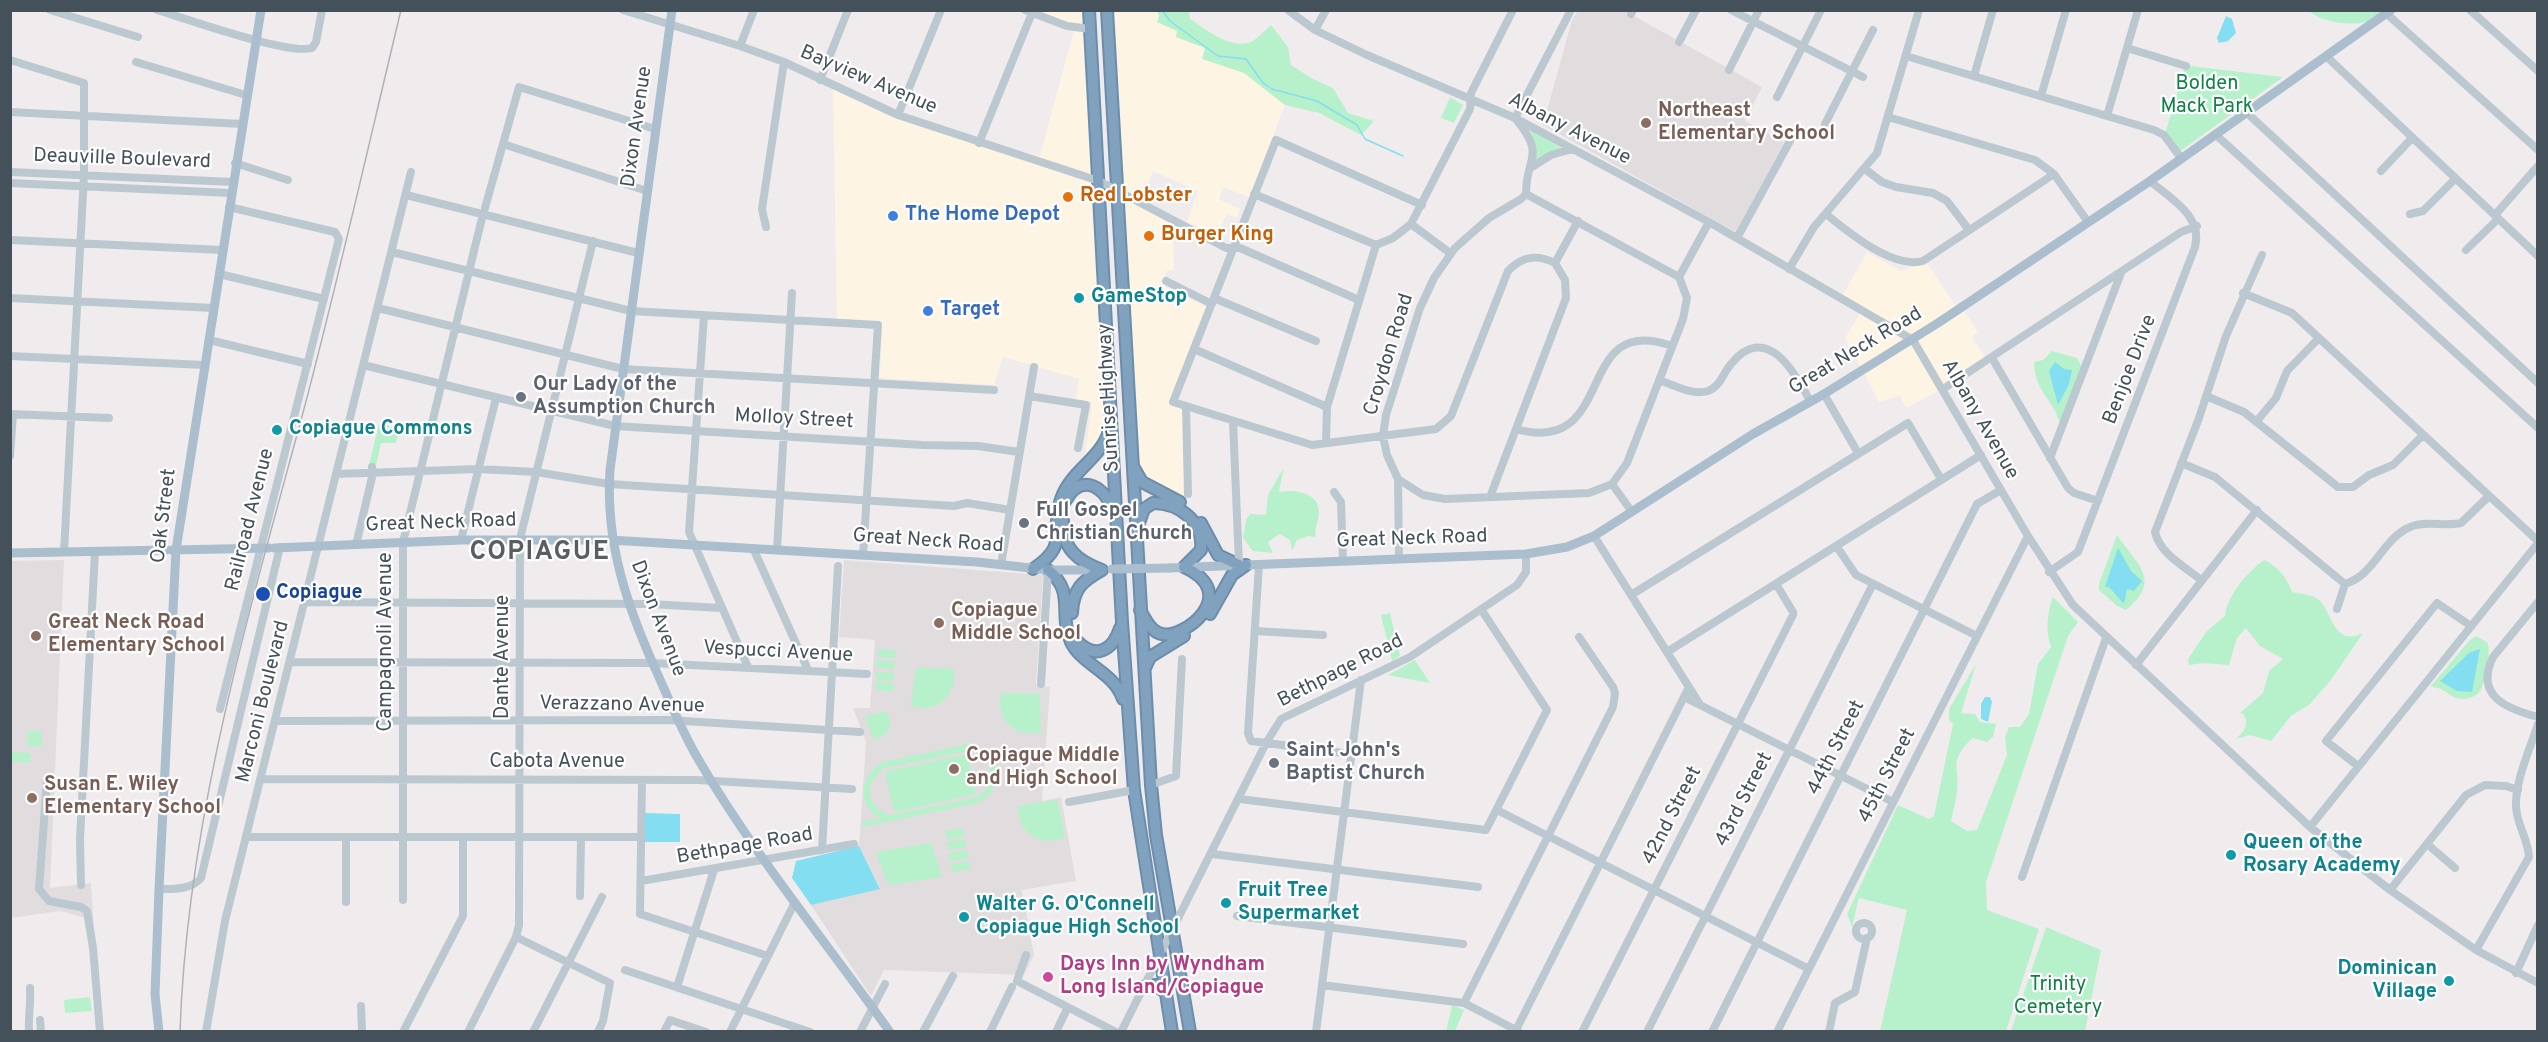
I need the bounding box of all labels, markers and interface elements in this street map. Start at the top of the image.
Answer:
street label: Bayview Avenue [796,41,940,121]
street label: Dixon Avenue [618,65,658,189]
park label: Bolden Mack Park [2161,73,2253,120]
street label: Albany Avenue [1504,89,1634,171]
place label: Northeast Elementary School [1658,100,1835,147]
marker: Northeast Elementary School [1639,116,1653,130]
street label: Deauville Boulevard [33,145,211,175]
place label: Red Lobster [1080,185,1192,209]
marker: Red Lobster [1061,190,1075,204]
place label: The Home Depot [905,204,1060,228]
marker: The Home Depot [886,209,900,223]
place label: Burger King [1161,224,1274,248]
marker: Burger King [1142,229,1156,243]
place label: GameStop [1091,286,1187,310]
marker: GameStop [1072,291,1086,305]
street label: Croydon Road [1360,291,1420,419]
place label: Target [940,299,1000,323]
street label: Great Neck Road [1785,303,1927,401]
marker: Target [921,304,935,318]
street label: Benjoe Drive [2099,312,2163,428]
street label: Sunrise Highway [1094,323,1126,473]
street label: Albany Avenue [1935,356,2023,484]
place label: Our Lady of the Assumption Church [533,374,716,421]
marker: Our Lady of the Assumption Church [514,390,528,404]
street label: Molloy Street [734,405,854,435]
place label: Copiague Commons [289,418,473,442]
marker: Copiague Commons [270,423,284,437]
street label: Railroad Avenue [222,446,280,594]
street label: Oak Street [147,467,183,565]
place label: Full Gospel Christian Church [1036,500,1192,547]
street label: Great Neck Road [365,509,517,539]
marker: Full Gospel Christian Church [1017,516,1031,530]
street label: Great Neck Road [852,525,1004,559]
street label: Great Neck Road [1336,525,1488,555]
district label: COPIAGUE [470,538,610,570]
street label: Campagnoli Avenue [375,552,399,732]
street label: Dixon Avenue [624,558,690,680]
place label: Copiague [276,582,363,606]
marker: Copiague [254,585,272,603]
street label: Dante Avenue [492,595,516,719]
place label: Copiague Middle School [951,600,1081,647]
place label: Great Neck Road Elementary School [48,612,225,659]
marker: Copiague Middle School [932,616,946,630]
street label: Marconi Boulevard [232,618,296,786]
marker: Great Neck Road Elementary School [29,629,43,643]
street label: Bethpage Road [1274,630,1408,714]
street label: Vespucci Avenue [702,637,854,669]
street label: Verazzano Avenue [539,693,705,719]
street label: 44th Street [1803,697,1871,799]
street label: 45th Street [1854,725,1922,827]
place label: Saint John's Baptist Church [1286,740,1425,787]
place label: Copiague Middle and High School [966,745,1120,792]
street label: 43rd Street [1711,749,1779,851]
street label: Cabota Avenue [489,751,625,775]
marker: Saint John's Baptist Church [1267,756,1281,770]
marker: Copiague Middle and High School [947,762,961,776]
street label: 42nd Street [1638,763,1708,869]
place label: Susan E. Wiley Elementary School [44,774,221,821]
marker: Susan E. Wiley Elementary School [25,791,39,805]
street label: Bethpage Road [675,823,815,871]
place label: Queen of the Rosary Academy [2243,832,2401,879]
marker: Queen of the Rosary Academy [2224,848,2238,862]
place label: Fruit Tree Supermarket [1238,880,1360,927]
place label: Walter G. O'Connell Copiague High School [976,894,1179,941]
marker: Fruit Tree Supermarket [1219,896,1233,910]
marker: Walter G. O'Connell Copiague High School [957,910,971,924]
place label: Days Inn by Wyndham Long Island/Copiague [1060,954,1265,1001]
place label: Dominican Village [2337,958,2437,1005]
marker: Days Inn by Wyndham Long Island/Copiague [1041,970,1055,984]
park label: Trinity Cemetery [2014,974,2102,1021]
marker: Dominican Village [2442,974,2456,988]

